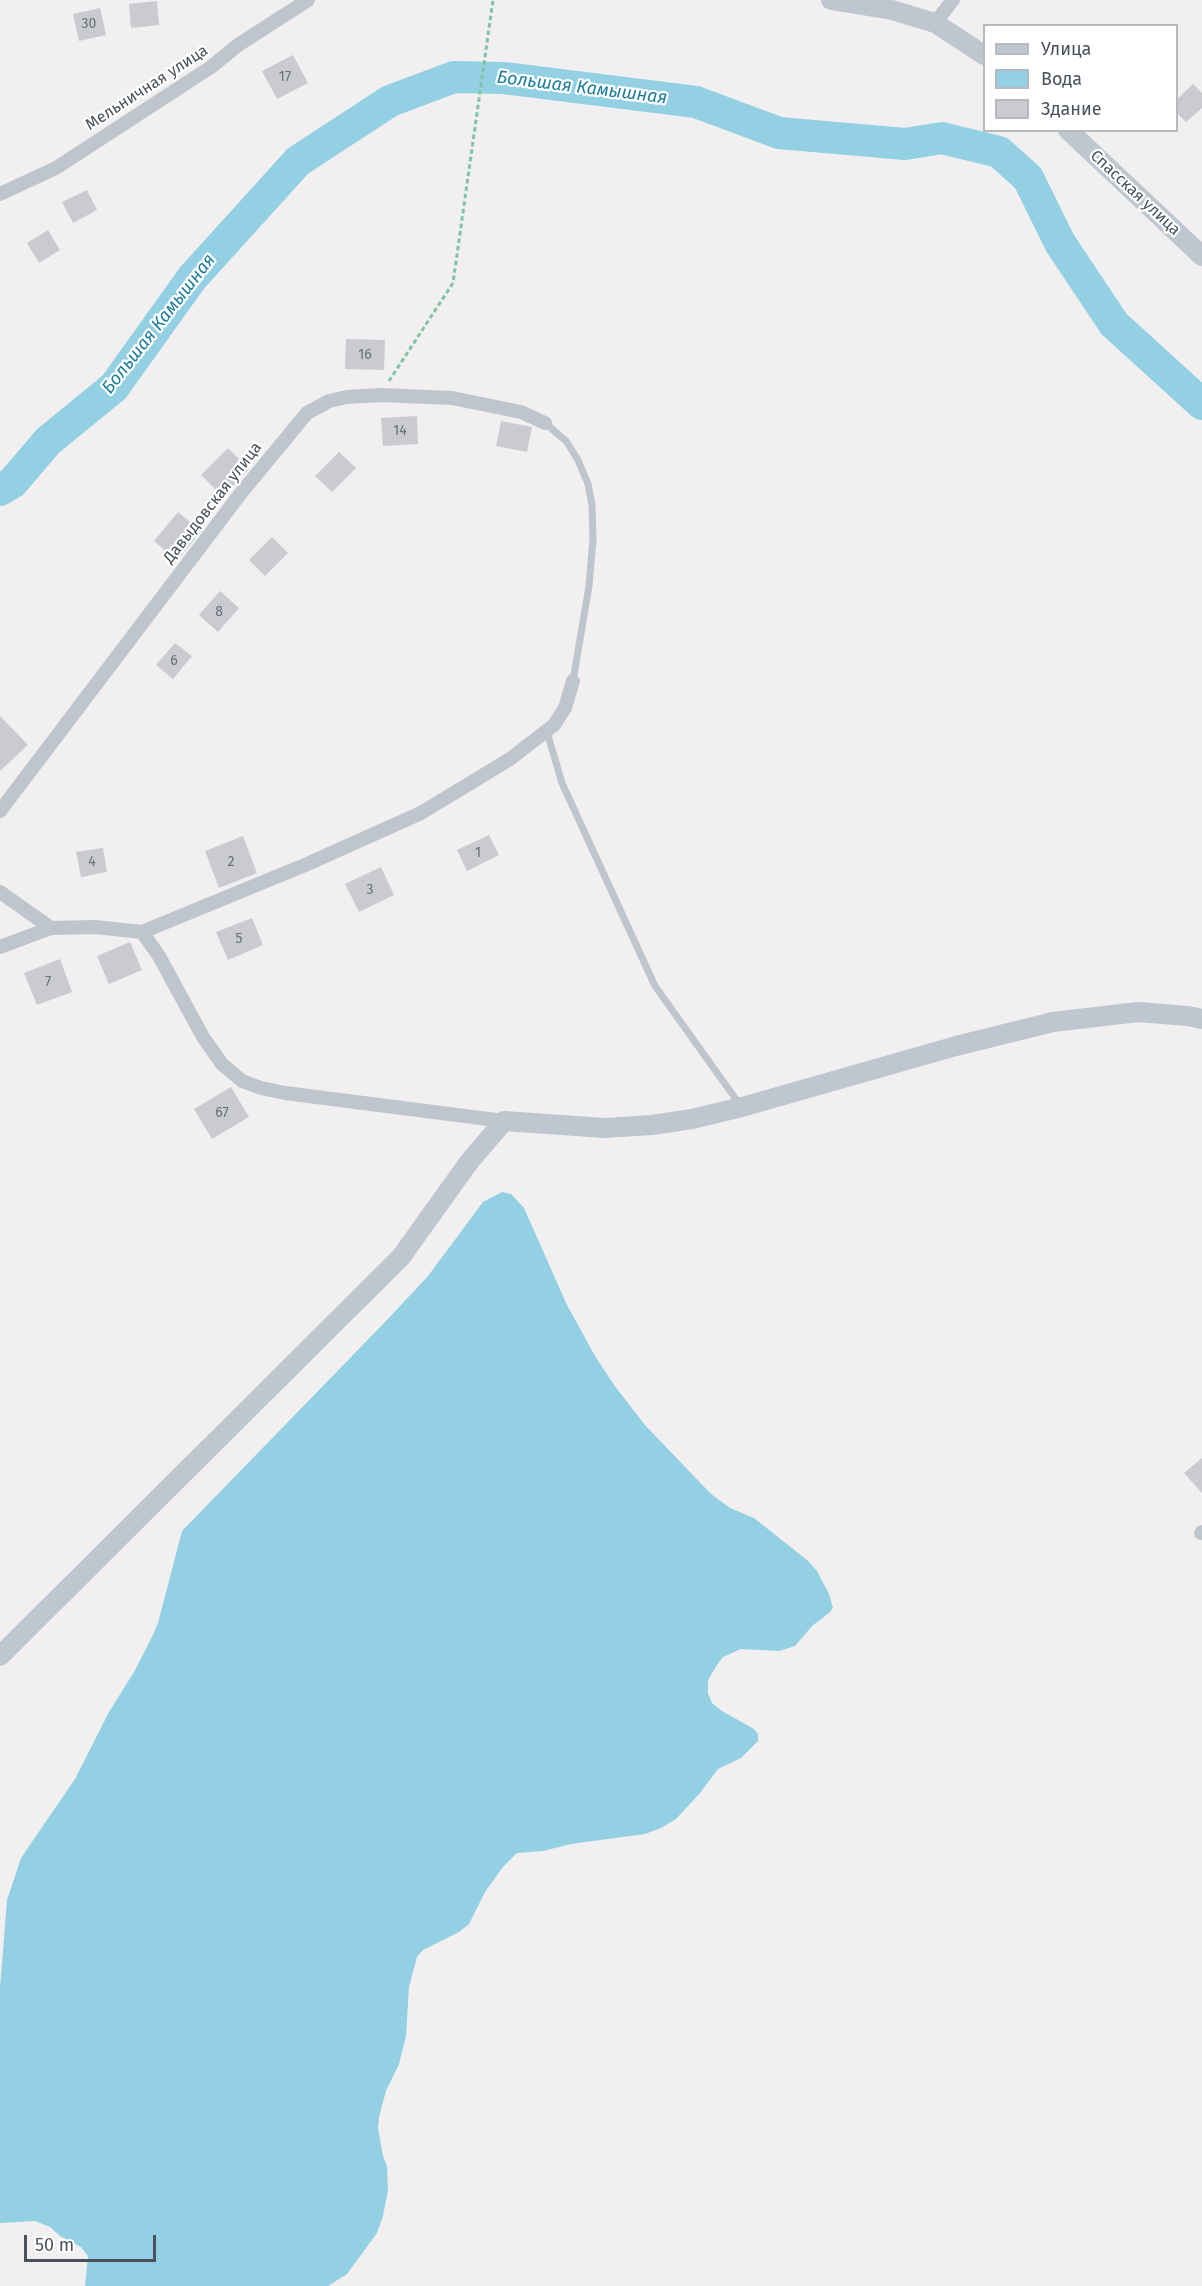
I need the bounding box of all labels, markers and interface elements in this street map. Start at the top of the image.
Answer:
house number: 30 [82,16,96,32]
legend [983,24,1178,132]
text: Улица [1041,38,1091,60]
street label: Мельничная улица [82,41,212,135]
water label: Большая Камышная [496,67,668,109]
text: Вода [1041,68,1082,90]
house number: 17 [279,69,291,85]
text: Здание [1041,98,1102,120]
street label: Спасская улица [1086,146,1184,240]
water label: Большая Камышная [98,250,220,398]
house number: 16 [358,347,372,363]
house number: 14 [393,423,407,439]
street label: Давыдовская улица [160,439,266,567]
house number: 8 [215,604,223,620]
house number: 6 [170,653,178,669]
house number: 1 [475,845,481,861]
house number: 4 [88,854,96,870]
house number: 2 [228,854,234,870]
house number: 3 [367,882,373,898]
house number: 5 [235,931,243,947]
house number: 7 [45,974,51,990]
house number: 67 [215,1105,229,1121]
scale bar [27,2223,159,2261]
text: 50 m [35,2234,74,2256]

